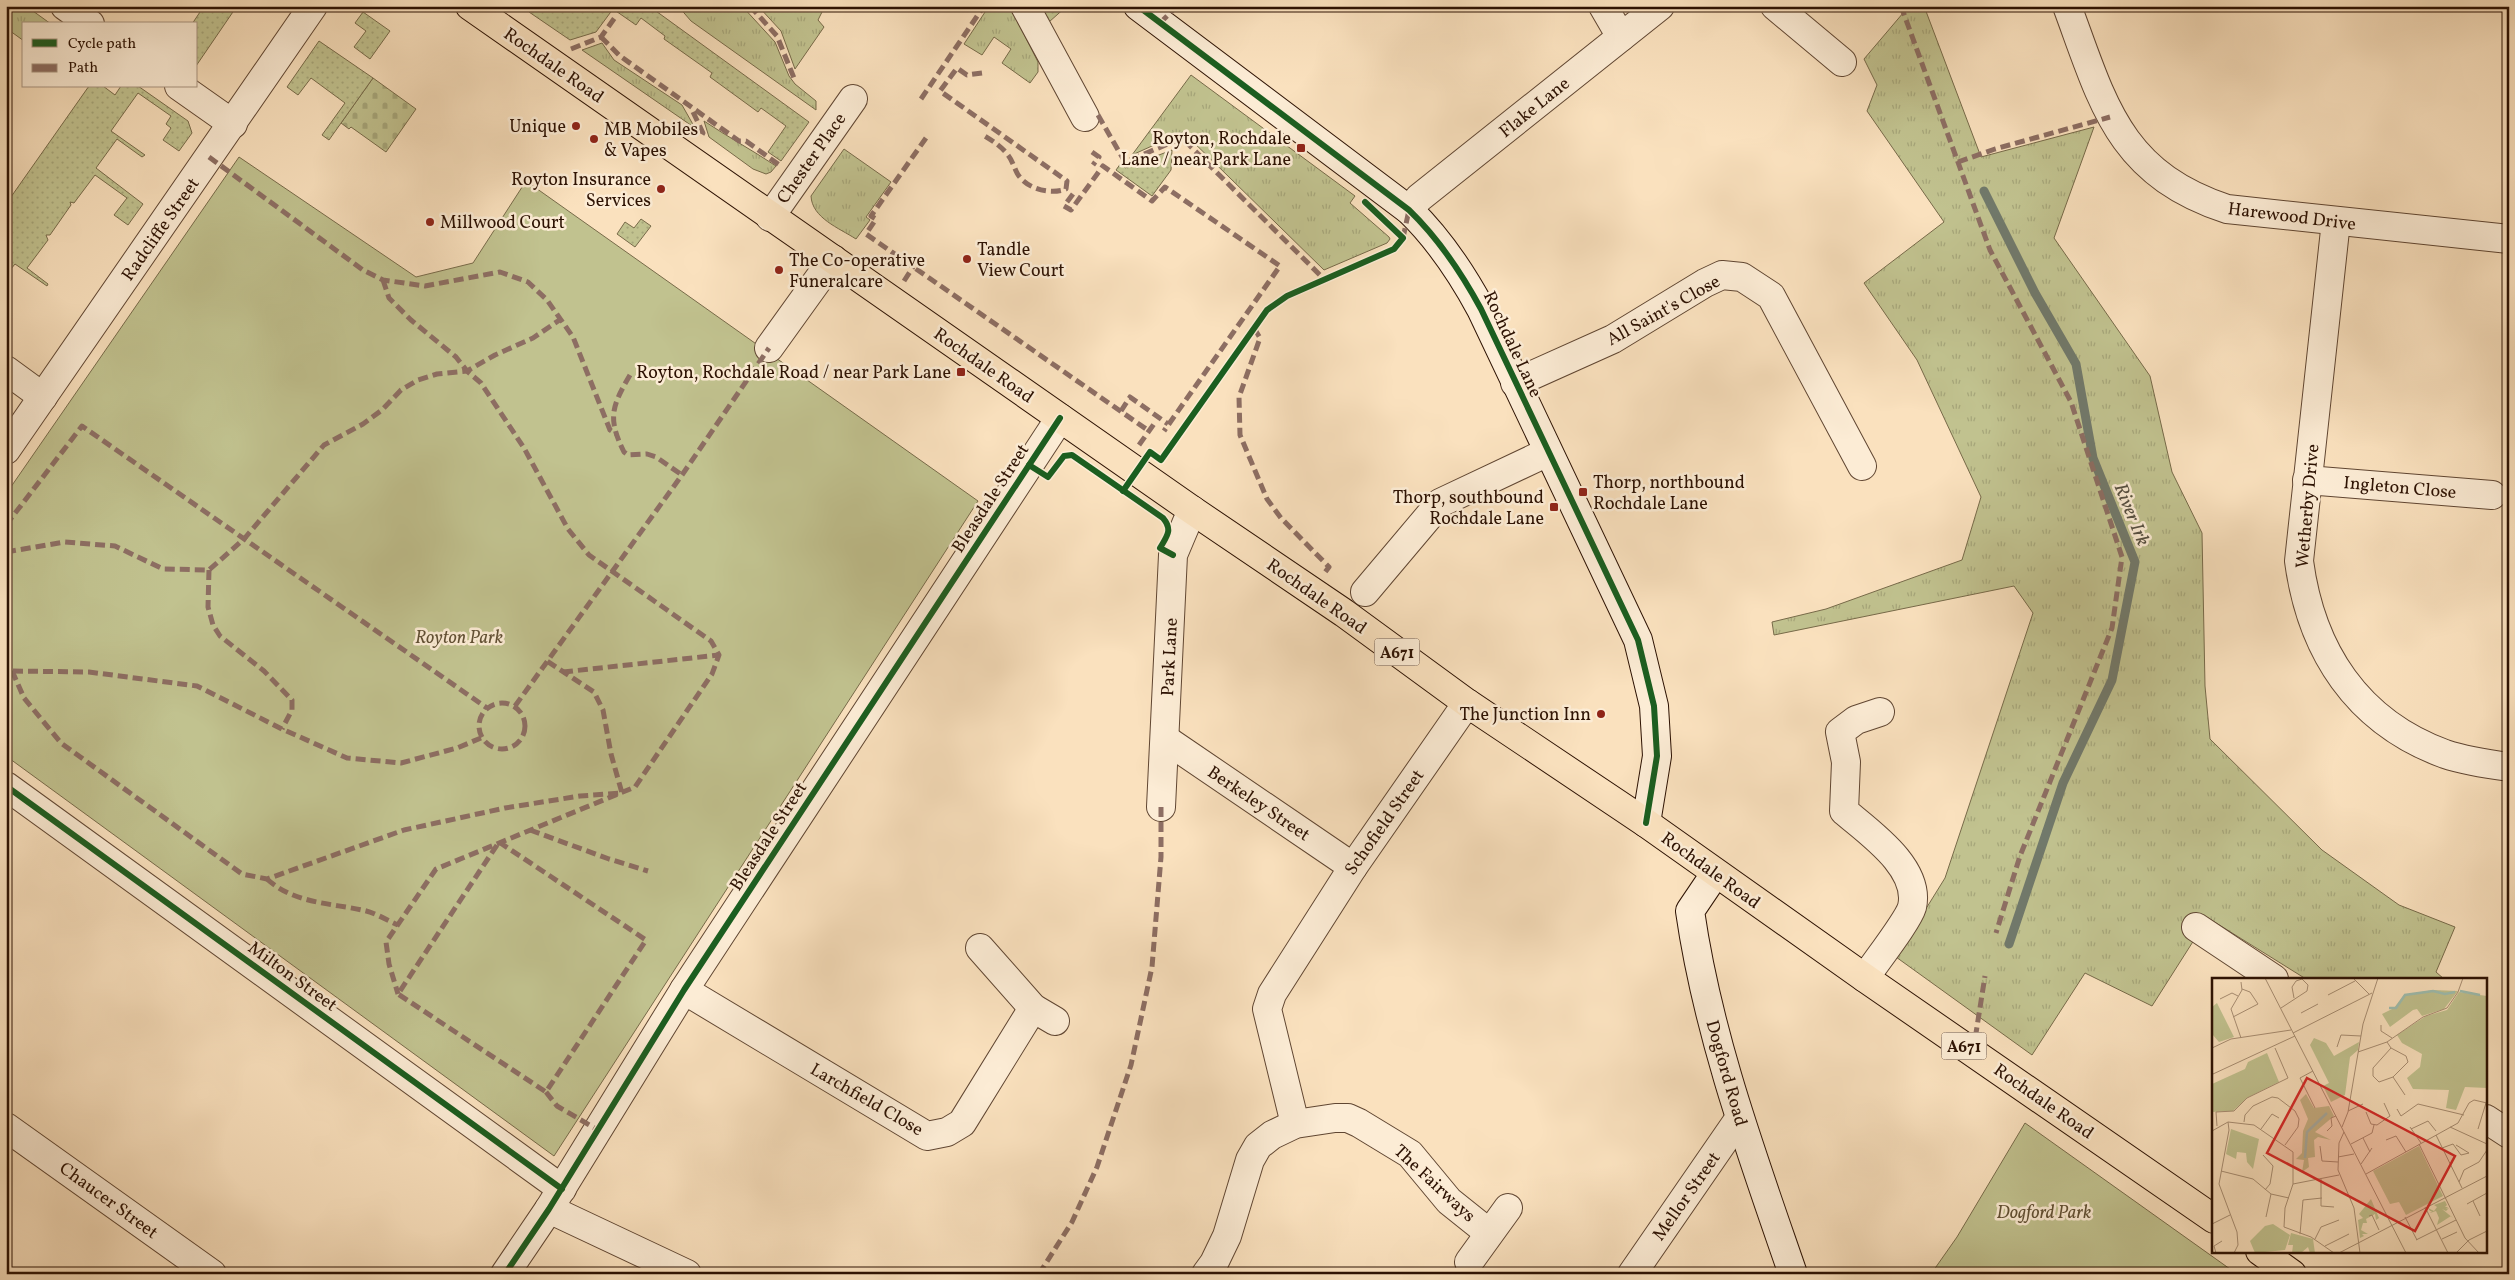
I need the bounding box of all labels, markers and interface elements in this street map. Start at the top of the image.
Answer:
legend [22,22,198,88]
street label: Rochdale Road [498,22,608,110]
text: Cycle path [68,34,136,55]
text: Path [68,58,98,79]
street label: Flake Lane [1494,72,1576,144]
street label: Chester Place [772,108,853,209]
place label: Unique [509,115,566,140]
place label: MB Mobiles & Vapes [604,118,698,164]
marker: Unique [570,120,582,132]
place label: Royton, Rochdale Lane / near Park Lane [1121,127,1291,173]
marker: MB Mobiles & Vapes [588,133,600,145]
marker: Royton, Rochdale Lane / near Park Lane [1295,142,1307,154]
place label: Royton Insurance Services [511,168,651,214]
street label: Radcliffe Street [116,173,206,287]
marker: Royton Insurance Services [655,183,667,195]
street label: Harewood Drive [2226,197,2357,238]
place label: Millwood Court [440,211,565,236]
marker: Millwood Court [424,216,436,228]
place label: Tandle View Court [977,238,1065,284]
place label: The Co-operative Funeralcare [789,249,925,295]
marker: Tandle View Court [961,253,973,265]
marker: The Co-operative Funeralcare [773,264,785,276]
street label: All Saint's Close [1602,270,1725,353]
street label: Rochdale Lane [1476,287,1547,402]
street label: Rochdale Road [928,322,1038,410]
place label: Royton, Rochdale Road / near Park Lane [636,361,951,386]
marker: Royton, Rochdale Road / near Park Lane [955,366,967,378]
street label: Bleasdale Street [947,439,1036,558]
street label: Wetherby Drive [2291,443,2326,569]
place label: Thorp, northbound Rochdale Lane [1593,471,1745,517]
street label: Ingleton Close [2342,471,2457,506]
water label: River Irk [2107,480,2156,550]
place label: Thorp, southbound Rochdale Lane [1393,486,1544,532]
marker: Thorp, northbound Rochdale Lane [1577,486,1589,498]
marker: Thorp, southbound Rochdale Lane [1548,501,1560,513]
street label: Rochdale Road [1261,553,1371,641]
street label: Park Lane [1156,617,1185,697]
park label: Royton Park [415,626,503,651]
road number: A671 [1374,638,1420,666]
place label: The Junction Inn [1460,703,1591,728]
marker: The Junction Inn [1595,708,1607,720]
street label: Berkeley Street [1202,761,1315,848]
street label: Schofield Street [1339,765,1431,881]
street label: Bleasdale Street [725,777,814,896]
street label: Rochdale Road [1655,827,1765,916]
street label: Milton Street [242,936,342,1018]
inset map [2212,978,2488,1252]
street label: Dogford Road [1698,1017,1753,1130]
road number: A671 [1942,1032,1986,1060]
street label: Larchfield Close [805,1058,927,1143]
street label: Rochdale Road [1988,1058,2098,1146]
street label: The Fairways [1387,1140,1481,1229]
street label: Mellor Street [1647,1147,1727,1246]
street label: Chaucer Street [54,1157,163,1246]
park label: Dogford Park [1997,1201,2091,1226]

